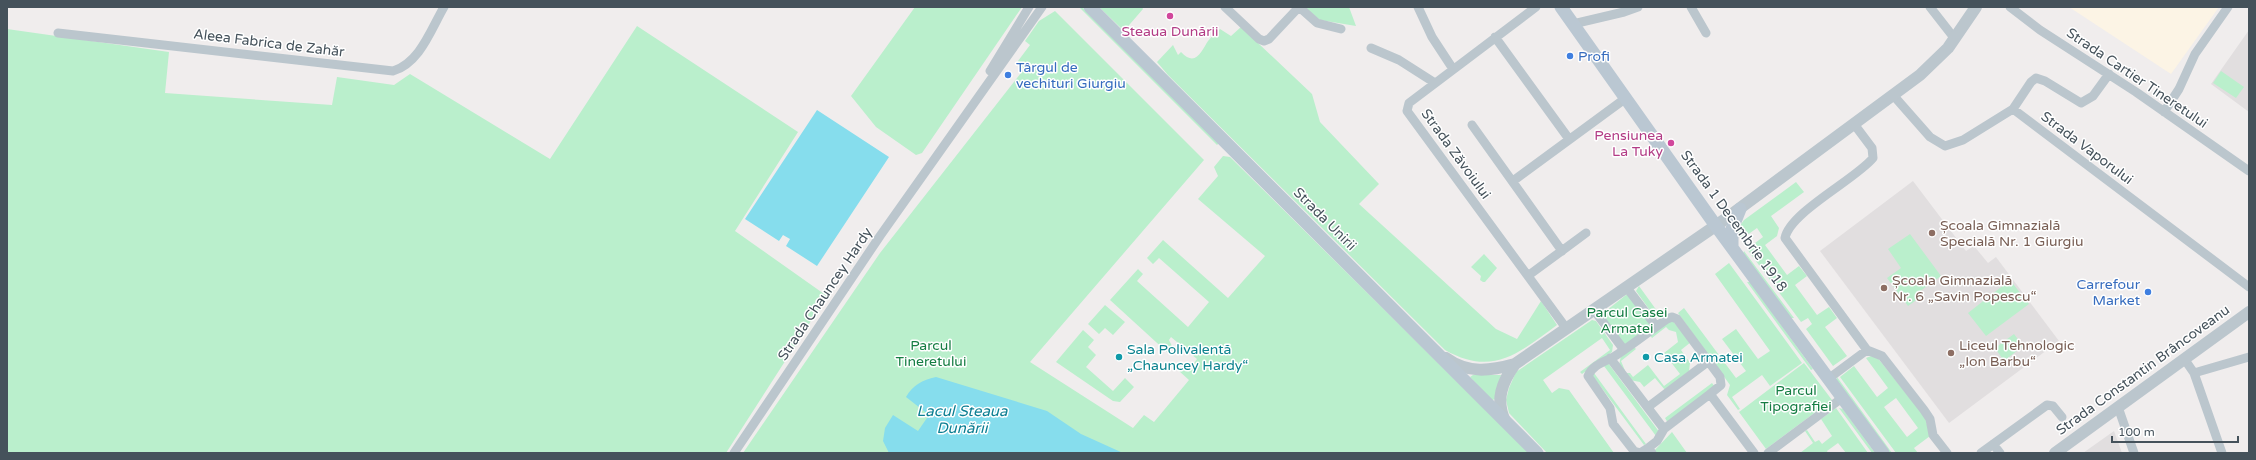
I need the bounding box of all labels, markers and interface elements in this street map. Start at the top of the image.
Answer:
marker: Steaua Dunării [1165,11,1175,21]
place label: Steaua Dunării [1122,23,1219,40]
street label: Strada Cartier Tineretului [2063,24,2211,132]
street label: Aleea Fabrica de Zahăr [192,25,346,61]
place label: Profi [1578,48,1610,65]
marker: Profi [1565,51,1575,61]
place label: Târgul de vechituri Giurgiu [1016,59,1126,92]
marker: Târgul de vechituri Giurgiu [1003,70,1013,80]
street label: Strada Zăvoiului [1418,106,1494,202]
street label: Strada Vaporului [2038,108,2136,188]
place label: Pensiunea La Tuky [1594,127,1663,160]
marker: Pensiunea La Tuky [1666,138,1676,148]
street label: Strada 1 Decembrie 1918 [1677,147,1791,295]
street label: Strada Unirii [1290,184,1360,254]
place label: Școala Gimnazială Specială Nr. 1 Giurgiu [1940,217,2083,250]
street label: Strada Chauncey Hardy [774,224,876,364]
marker: Școala Gimnazială Specială Nr. 1 Giurgiu [1927,228,1937,238]
place label: Școala Gimnazială Nr. 6 „Savin Popescu“ [1892,272,2037,305]
place label: Carrefour Market [2077,276,2141,309]
marker: Școala Gimnazială Nr. 6 „Savin Popescu“ [1879,283,1889,293]
marker: Carrefour Market [2143,287,2153,297]
street label: Strada Constantin Brâncoveanu [2053,301,2233,439]
park label: Parcul Casei Armatei [1587,304,1667,337]
park label: Parcul Tineretului [896,337,966,370]
place label: Liceul Tehnologic „Ion Barbu“ [1959,337,2074,370]
place label: Sala Polivalentă „Chauncey Hardy“ [1127,341,1248,374]
marker: Liceul Tehnologic „Ion Barbu“ [1946,348,1956,358]
place label: Casa Armatei [1654,349,1743,366]
marker: Sala Polivalentă „Chauncey Hardy“ [1114,352,1124,362]
marker: Casa Armatei [1641,352,1651,362]
park label: Parcul Tipografiei [1760,382,1832,415]
water label: Lacul Steaua Dunării [917,402,1008,437]
scale bar [2112,418,2238,444]
text: 100 m [2118,425,2155,439]

